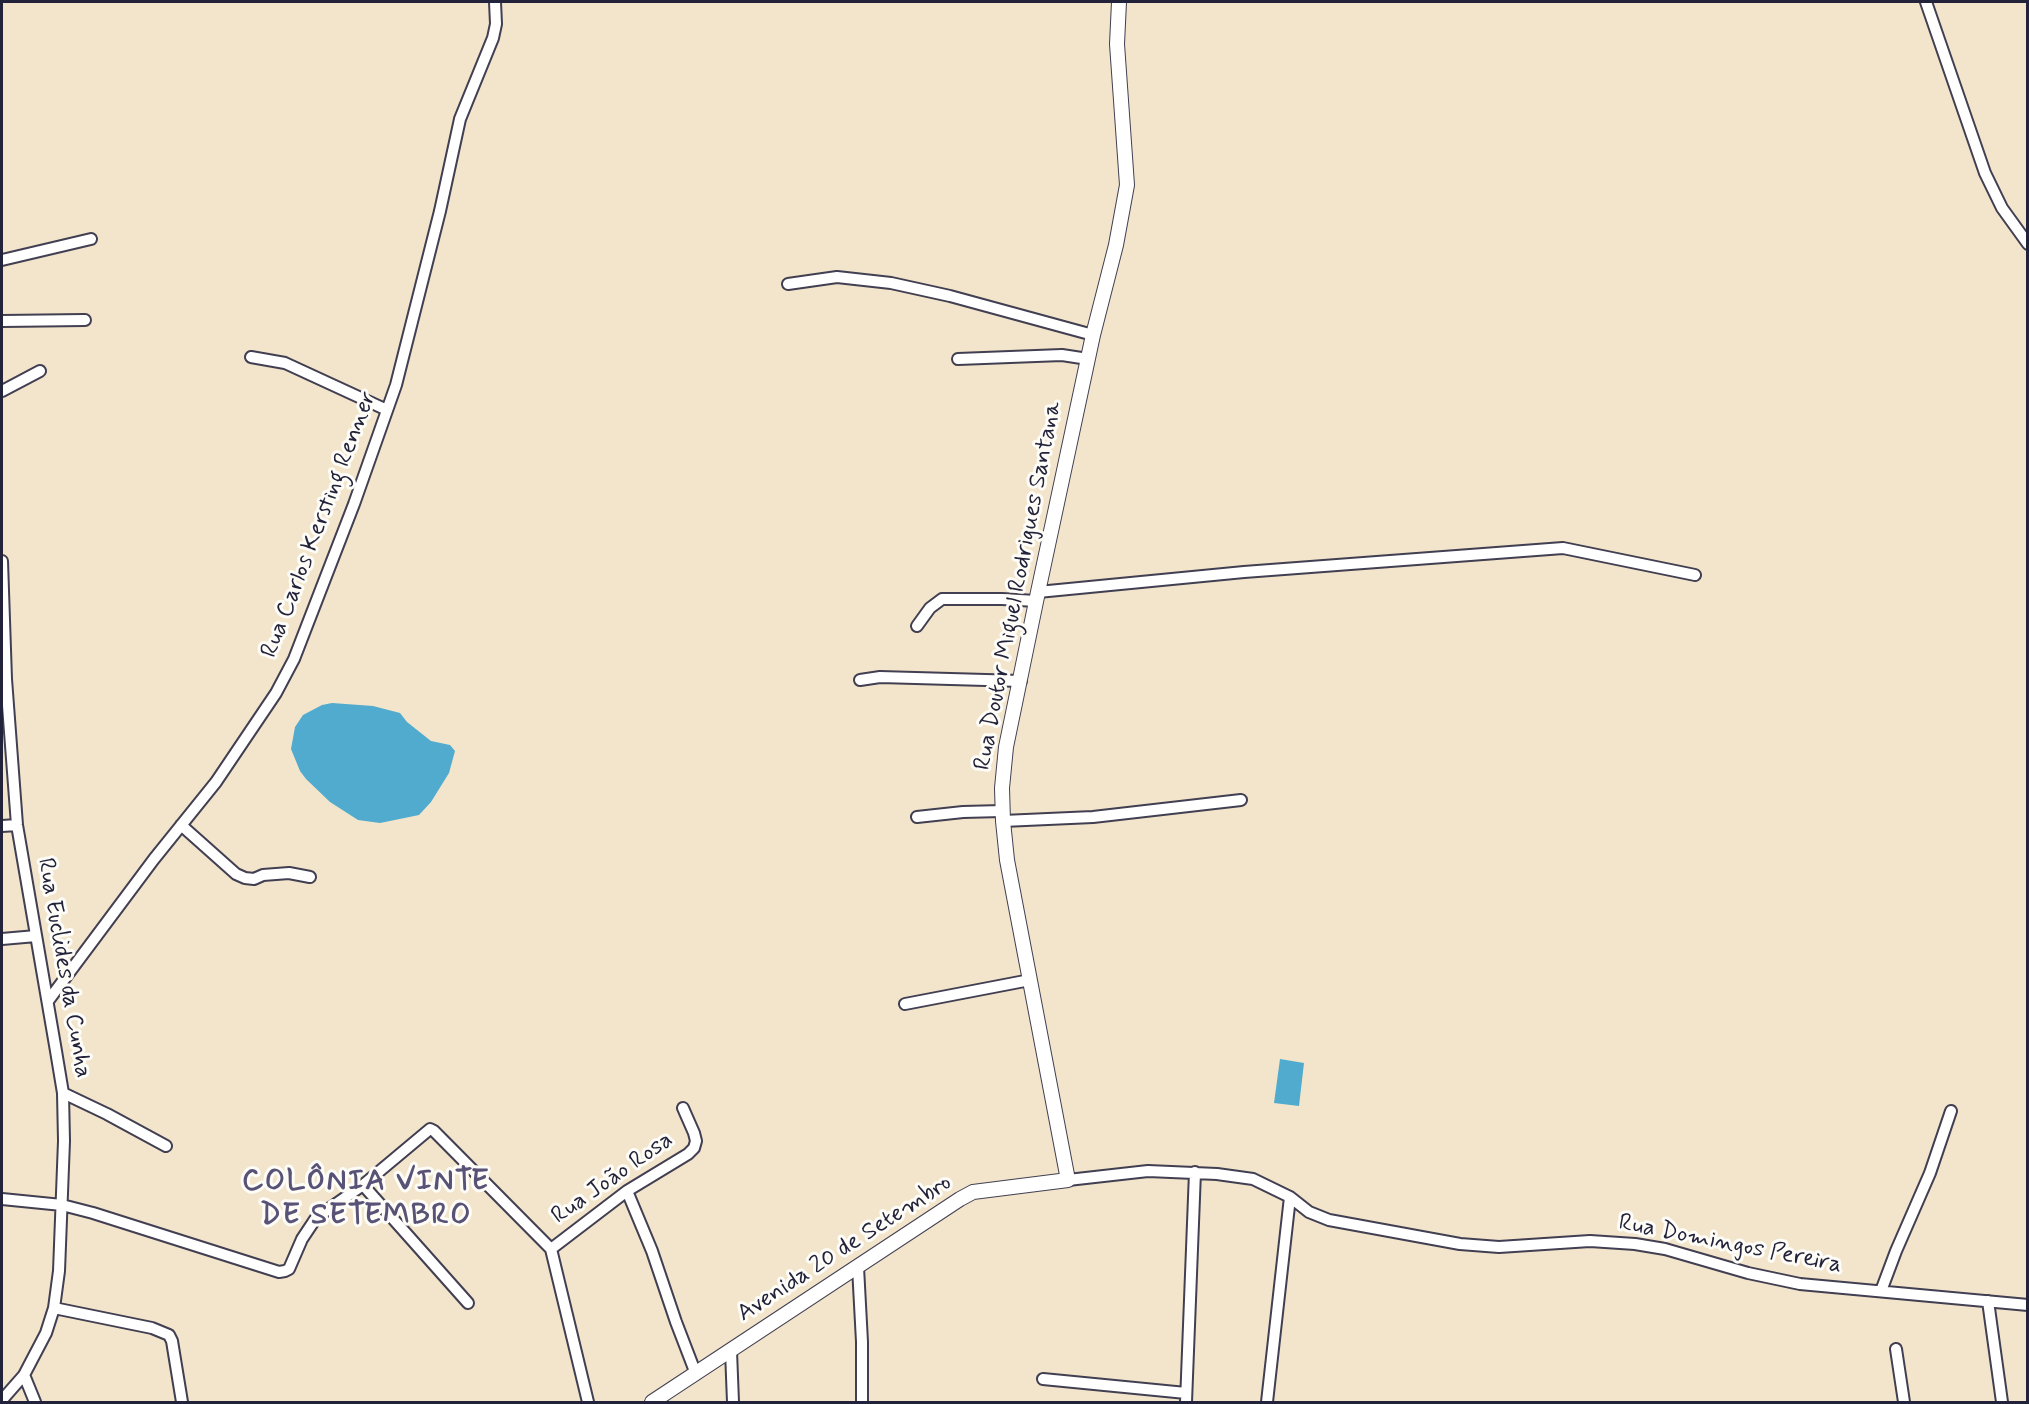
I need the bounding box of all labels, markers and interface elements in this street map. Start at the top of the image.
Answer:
street label: Rua Carlos Kersting Renner [256,388,384,662]
street label: Rua Doutor Miguel Rodrigues Santana [969,399,1069,773]
street label: Rua Euclides da Cunha [29,856,97,1080]
street label: Rua João Rosa [547,1127,679,1231]
district label: COLÔNIA VINTE DE SETEMBRO [239,1165,493,1236]
street label: Avenida 20 de Setembro [732,1169,958,1329]
street label: Rua Domingos Pereira [1616,1209,1844,1281]

